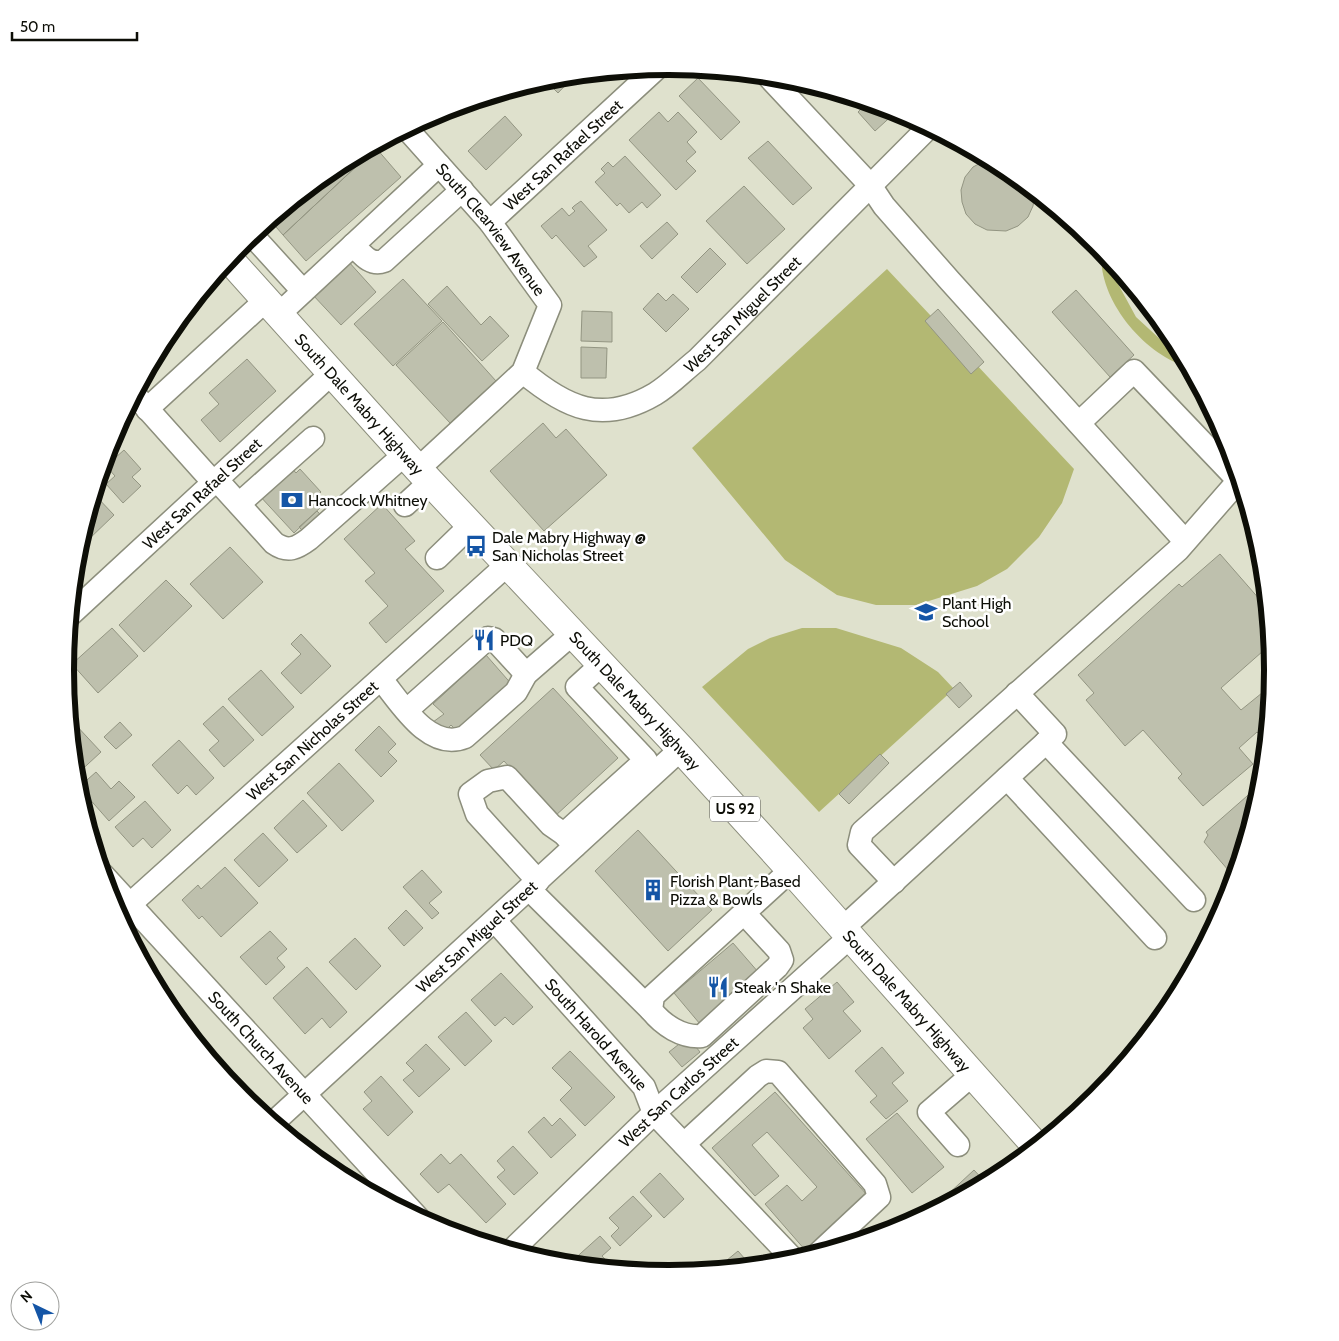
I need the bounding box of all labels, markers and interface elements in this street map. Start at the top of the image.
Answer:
scale bar [12,10,138,42]
text: 50 m [20,18,55,36]
street label: West San Rafael Street [500,95,627,215]
street label: South Clearview Avenue [432,159,549,300]
street label: West San Miguel Street [680,252,805,377]
street label: South Dale Mabry Highway [291,330,427,479]
street label: West San Rafael Street [139,434,266,553]
bank icon: Hancock Whitney [279,487,305,513]
place label: Hancock Whitney [308,491,427,510]
place label: Dale Mabry Highway @ San Nicholas Street [492,528,646,565]
bus stop icon: Dale Mabry Highway @ San Nicholas Street [463,533,489,559]
place label: Plant High School [942,594,1012,631]
school or university icon: Plant High School [913,599,939,625]
restaurant icon: PDQ [471,627,497,653]
street label: South Dale Mabry Highway [565,627,704,774]
place label: PDQ [500,631,533,650]
street label: West San Nicholas Street [243,676,382,805]
road number: US 92 [710,796,760,822]
place label: Florish Plant-Based Pizza & Bowls [670,872,801,909]
street label: West San Miguel Street [412,876,542,997]
building icon: Florish Plant-Based Pizza & Bowls [640,877,666,903]
street label: South Dale Mabry Highway [839,926,975,1076]
restaurant icon: Steak 'n Shake [705,974,731,1000]
street label: South Harold Avenue [541,975,651,1094]
place label: Steak 'n Shake [734,978,831,997]
street label: South Church Avenue [204,987,317,1108]
street label: West San Carlos Street [615,1033,743,1151]
north arrow [10,1281,60,1331]
text: N [16,1287,36,1306]

